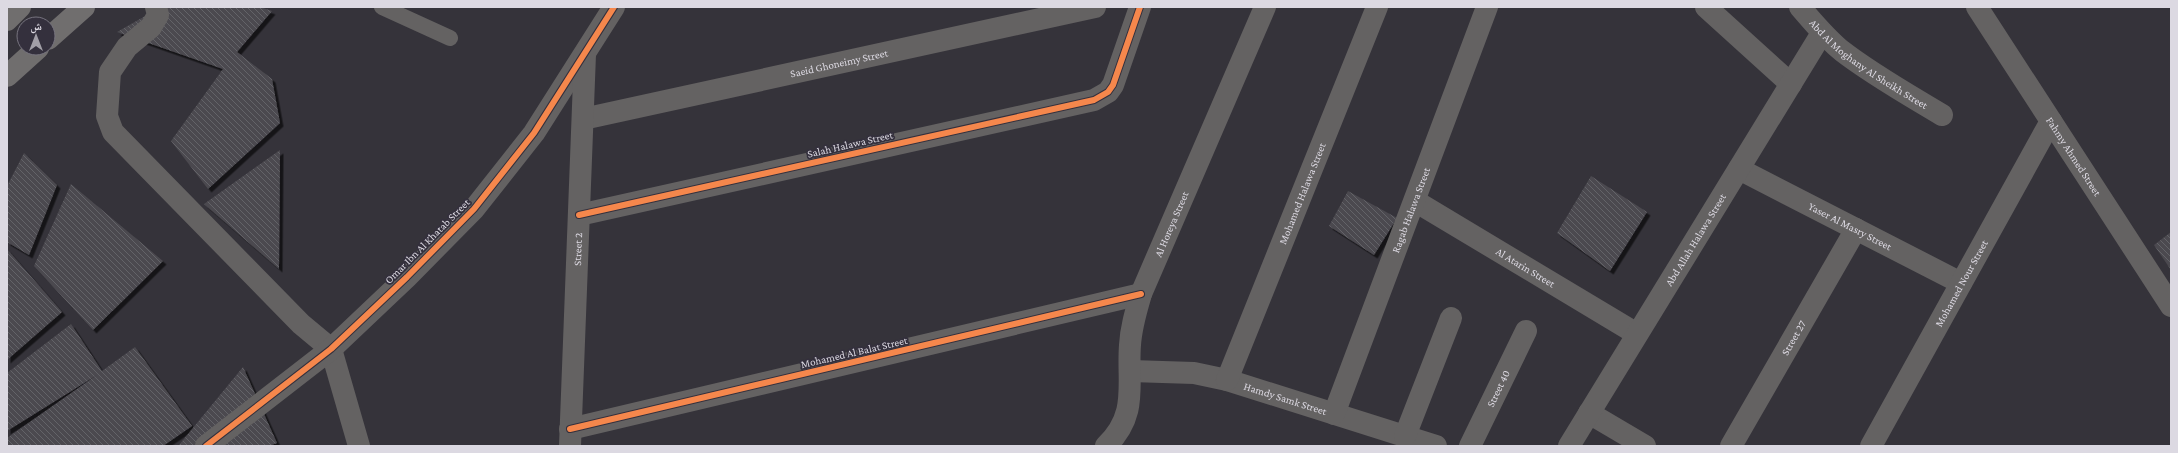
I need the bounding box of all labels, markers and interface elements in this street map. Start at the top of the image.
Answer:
north arrow [16,16,56,56]
street label: Abd Al Moghany Al Sheikh Street [1807,17,1930,111]
text: ش [30,20,42,34]
street label: Saeid Ghoneimy Street [789,46,889,80]
street label: Fahmy Ahmed Street [2044,115,2104,198]
street label: Salah Halawa Street [806,128,894,160]
street label: Mohamed Halawa Street [1276,141,1328,246]
street label: Ragab Halawa Street [1389,165,1432,254]
street label: Al Horeya Street [1152,189,1191,259]
street label: Abd Allah Halawa Street [1663,191,1728,288]
street label: Omar Ibn Al Khatab Street [382,196,472,286]
street label: Yaser Al Masry Street [1806,200,1894,253]
street label: Street 2 [571,232,584,266]
street label: Mohamed Nour Street [1932,237,1990,329]
street label: Al Atarin Street [1494,245,1558,290]
street label: Street 27 [1779,318,1808,357]
street label: Mohamed Al Balat Street [800,334,909,370]
street label: Street 40 [1484,368,1512,409]
street label: Hamdy Samk Street [1242,380,1329,417]

